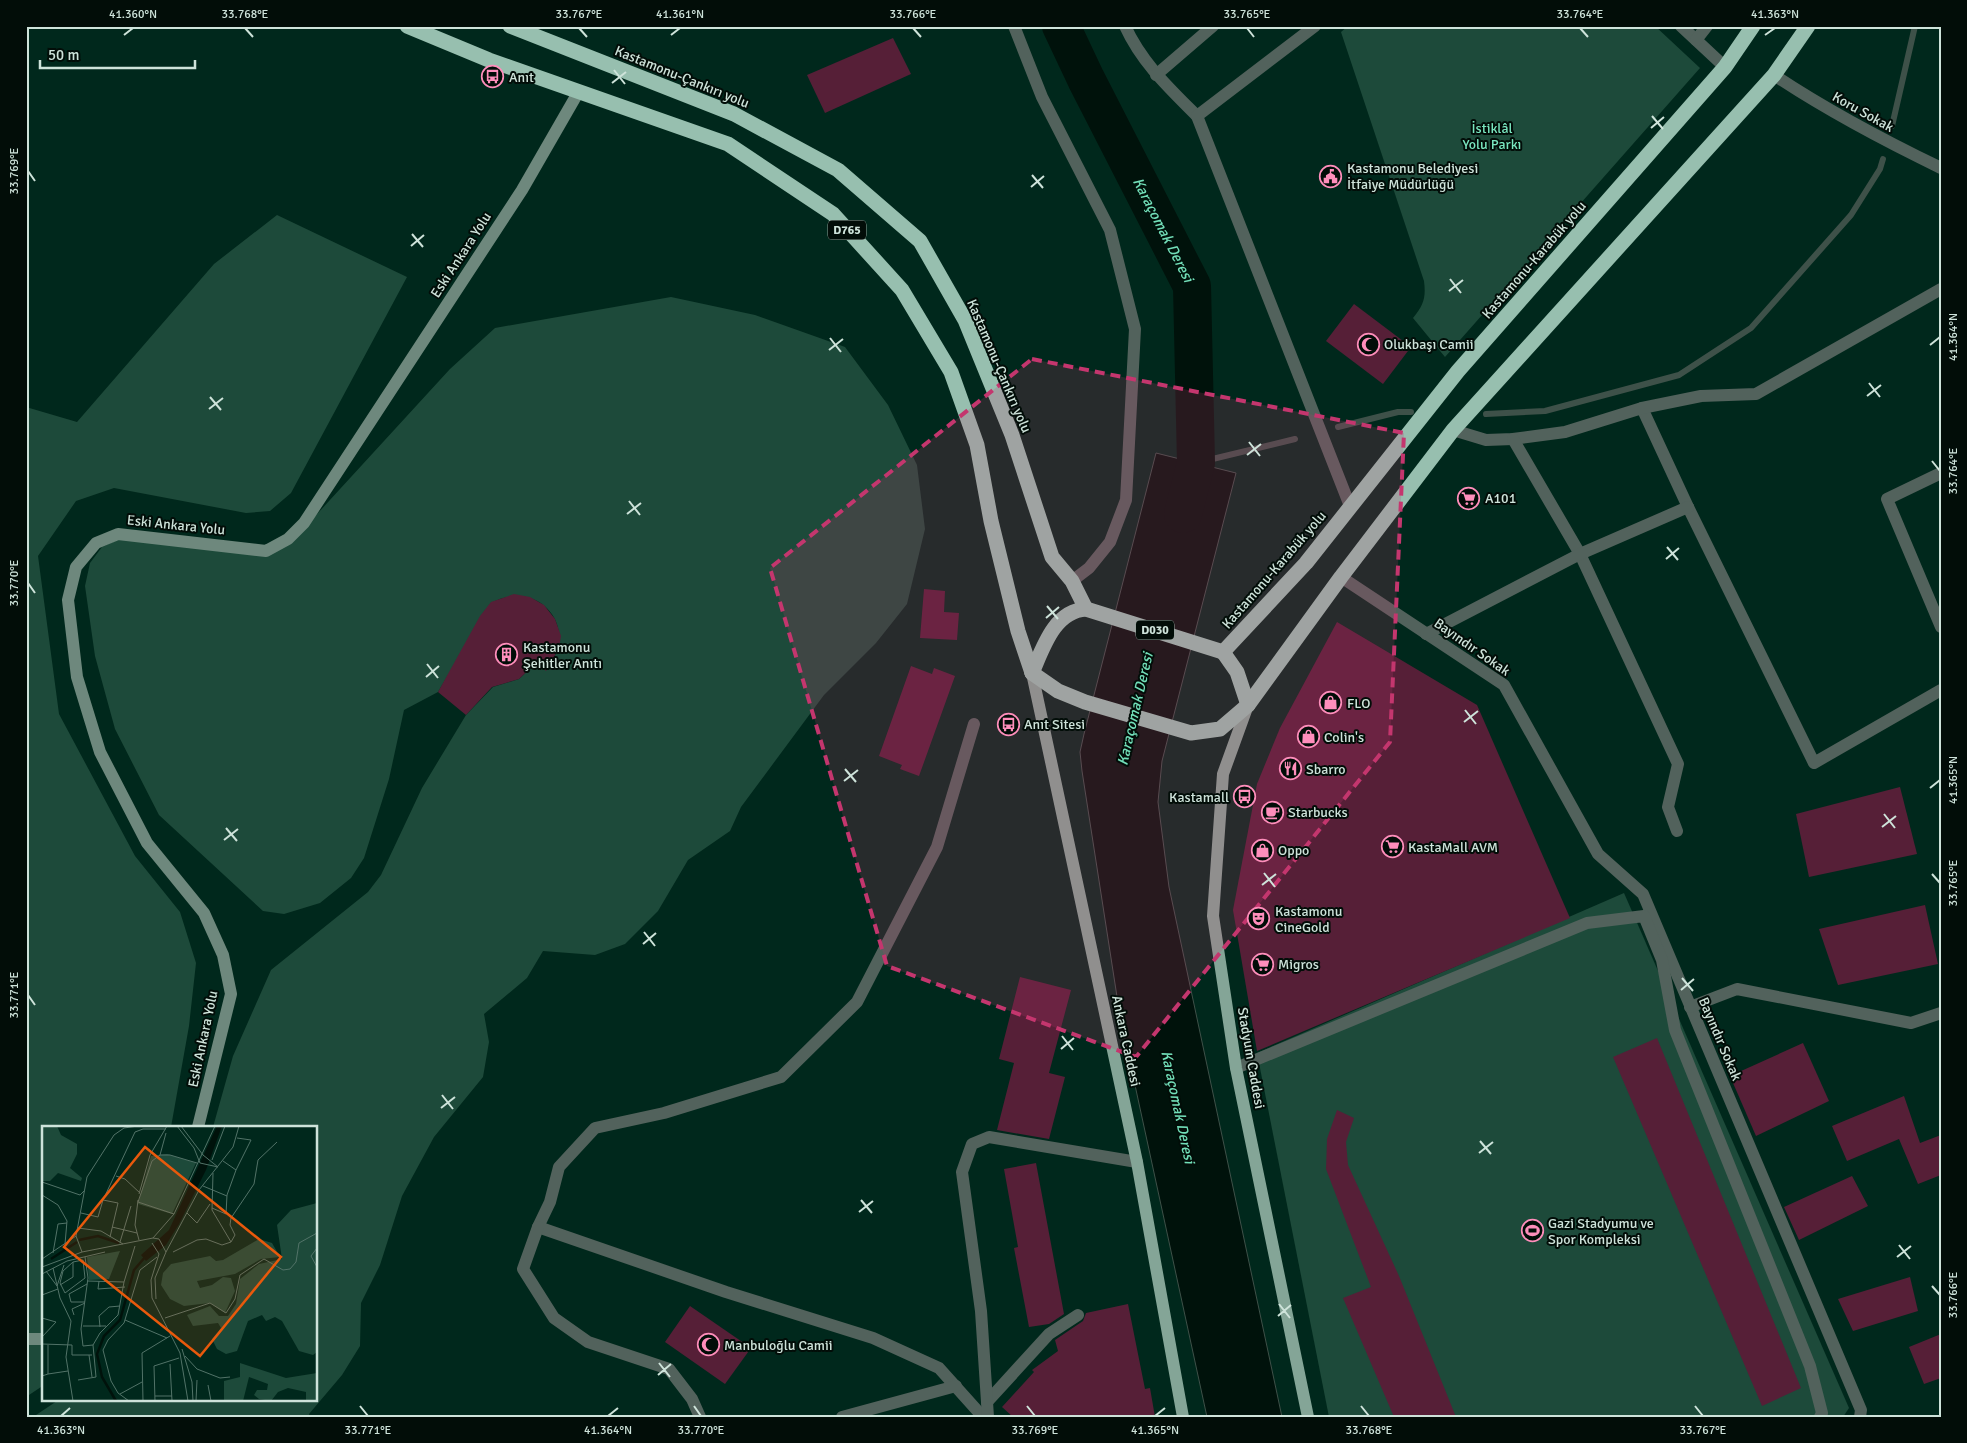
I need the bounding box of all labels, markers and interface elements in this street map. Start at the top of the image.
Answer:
text: 41.360°N [109,7,157,22]
text: 33.768°E [222,7,269,22]
text: 33.767°E [556,7,603,22]
text: 41.361°N [656,7,704,22]
text: 33.766°E [890,7,937,22]
text: 33.765°E [1224,7,1271,22]
text: 33.764°E [1557,7,1604,22]
text: 41.363°N [1751,7,1799,22]
scale bar [40,38,195,70]
street label: Kastamonu-Çankırı yolu [612,42,752,112]
text: 50 m [48,46,79,64]
bus stop icon: Anıt [481,65,505,89]
place label: Anıt [509,69,534,86]
street label: Koru Sokak [1829,88,1897,136]
park label: İstiklâl Yolu Parkı [1463,120,1521,153]
text: 33.769°E [7,147,22,194]
place label: Kastamonu Belediyesi İtfaiye Müdürlüğü [1347,160,1478,193]
public building icon: Kastamonu Belediyesi İtfaiye Müdürlüğü [1319,164,1343,188]
water label: Karaçomak Deresi [1129,174,1198,287]
street label: Kastamonu-Karabük yolu [1478,198,1590,322]
street label: Eski Ankara Yolu [427,209,495,301]
road number: D765 [828,220,866,240]
street label: Kastamonu-Çankırı yolu [963,297,1035,435]
text: 41.364°N [1946,313,1961,361]
mosque icon: Olukbaşı Camii [1356,332,1380,356]
place label: Olukbaşı Camii [1384,336,1474,353]
text: 33.764°E [1946,447,1961,494]
supermarket icon: A101 [1457,486,1481,510]
place label: A101 [1485,490,1516,507]
street label: Kastamonu-Karabük yolu [1218,508,1330,632]
street label: Eski Ankara Yolu [126,511,226,539]
text: 33.770°E [7,559,22,606]
street label: Bayındır Sokak [1431,614,1513,680]
road number: D030 [1136,620,1174,640]
place label: Kastamonu Şehitler Anıtı [523,639,602,672]
building icon: Kastamonu Şehitler Anıtı [495,643,519,667]
water label: Karaçomak Deresi [1113,649,1157,767]
shop icon: FLO [1319,691,1343,715]
place label: FLO [1347,695,1370,712]
bus stop icon: Anıt Sitesi [996,712,1020,736]
place label: Anıt Sitesi [1024,716,1085,733]
shop icon: Colin's [1296,725,1320,749]
place label: Colin's [1324,729,1364,746]
text: 41.365°N [1946,756,1961,804]
restaurant icon: Sbarro [1278,757,1302,781]
place label: Sbarro [1306,761,1346,778]
bus stop icon: Kastamall [1233,785,1257,809]
place label: Kastamall [1169,789,1229,806]
cafe icon: Starbucks [1260,800,1284,824]
place label: Starbucks [1288,804,1348,821]
supermarket icon: KastaMall AVM [1380,835,1404,859]
shop icon: Oppo [1250,838,1274,862]
place label: KastaMall AVM [1408,839,1498,856]
place label: Oppo [1278,842,1309,859]
text: 33.765°E [1946,859,1961,906]
place label: Kastamonu CineGold [1275,903,1342,936]
theatre icon: Kastamonu CineGold [1247,907,1271,931]
supermarket icon: Migros [1250,952,1274,976]
place label: Migros [1278,956,1319,973]
text: 33.771°E [7,971,22,1018]
street label: Eski Ankara Yolu [184,989,222,1089]
street label: Ankara Caddesi [1108,994,1144,1088]
street label: Bayındır Sokak [1695,995,1745,1083]
street label: Stadyum Caddesi [1234,1006,1268,1110]
water label: Karaçomak Deresi [1157,1049,1199,1167]
inset map [42,1126,318,1400]
place label: Gazi Stadyumu ve Spor Kompleksi [1548,1215,1654,1248]
sports icon: Gazi Stadyumu ve Spor Kompleksi [1520,1219,1544,1243]
text: 33.766°E [1946,1271,1961,1318]
mosque icon: Manbuloğlu Camii [696,1333,720,1357]
place label: Manbuloğlu Camii [724,1337,833,1354]
text: 41.363°N [37,1423,85,1438]
text: 33.771°E [345,1423,392,1438]
text: 41.364°N [584,1423,632,1438]
text: 33.770°E [678,1423,725,1438]
text: 33.769°E [1012,1423,1059,1438]
text: 41.365°N [1131,1423,1179,1438]
text: 33.768°E [1346,1423,1393,1438]
text: 33.767°E [1680,1423,1727,1438]

